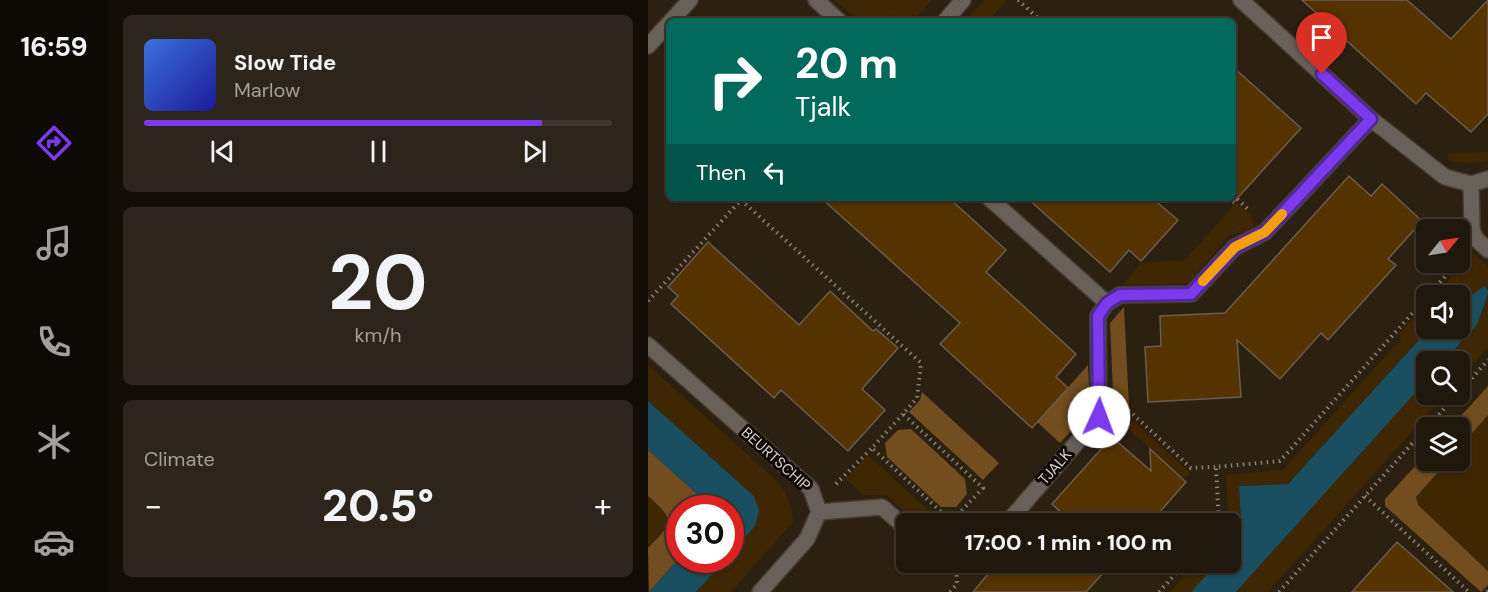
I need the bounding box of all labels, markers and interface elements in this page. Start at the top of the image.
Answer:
pin [1296,12,1347,74]
icon: arrive [1305,21,1338,54]
text: 16:59 [20,29,88,64]
text: 20 m [795,36,898,91]
icon: right [696,42,774,120]
text: Slow Tide [234,48,336,77]
text: Marlow [234,77,300,103]
text: Tjalk [795,89,851,124]
icon: directions [33,122,75,164]
icon: previous [206,135,239,168]
icon: pause [362,135,395,168]
icon: next [518,135,551,168]
icon: left [758,156,791,189]
text: Then [696,158,746,187]
north arrow [1416,219,1470,273]
map controls [1416,219,1470,471]
icon: music [33,222,75,264]
text: 20 [328,232,428,333]
button: sound [1416,285,1470,339]
icon: phone [33,321,75,363]
text: km/h [354,322,402,348]
button: search [1416,351,1470,405]
position arrow [1067,385,1131,449]
button: layers [1416,417,1470,471]
icon: climate [33,421,75,463]
street label: BEURTSCHIP [737,423,815,496]
street label: TJALK [1034,445,1076,489]
text: Climate [144,446,215,472]
text: 20.5° [322,476,434,535]
text: − [144,484,162,527]
text: + [594,484,612,527]
speed limit sign: 30 [666,495,744,573]
icon: car [33,521,75,563]
text: 17:00 · 1 min · 100 m [965,528,1172,557]

